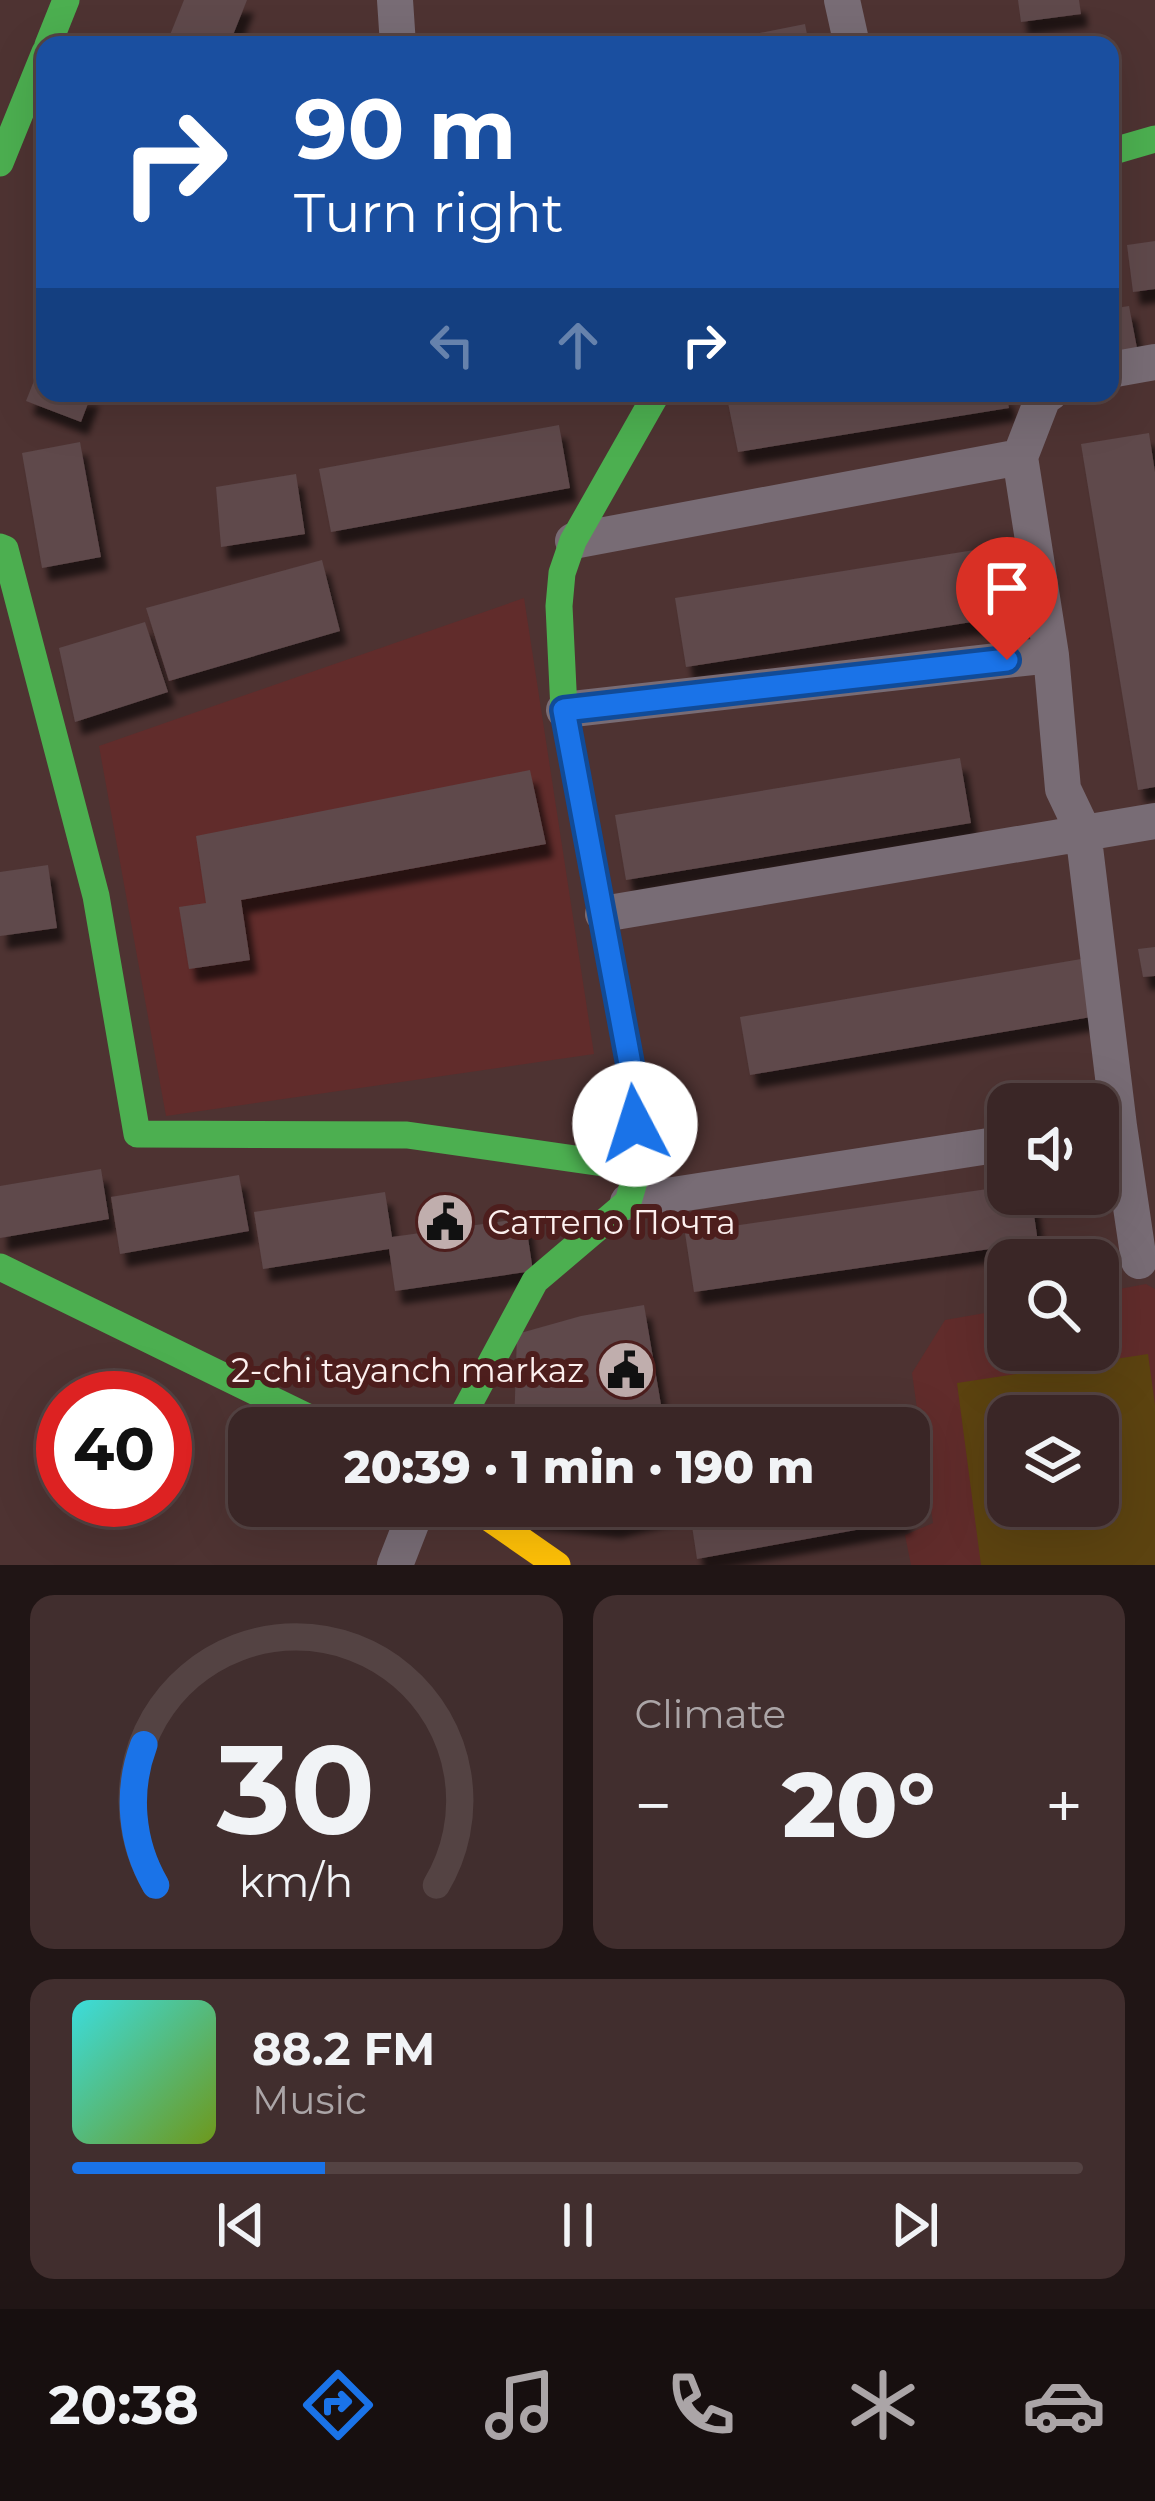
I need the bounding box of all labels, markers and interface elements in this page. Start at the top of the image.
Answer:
text: 90 m [294,78,516,180]
icon: right [96,84,252,240]
text: Turn right [294,180,564,246]
icon: left [419,312,485,378]
icon: ahead [545,312,611,378]
icon: right [671,312,737,378]
pin [956,537,1058,660]
icon: arrive [974,555,1040,621]
position arrow [572,1061,698,1187]
map controls [987,1083,1119,1527]
button: sound [987,1083,1119,1215]
public building icon: Саттепо Почта [414,1191,476,1253]
place label: Саттепо Почта [487,1202,736,1242]
button: search [987,1239,1119,1371]
public building icon: 2-chi tayanch markaz [595,1339,657,1401]
place label: 2-chi tayanch markaz [231,1350,584,1390]
speed limit sign: 40 [36,1371,192,1527]
button: layers [987,1395,1119,1527]
text: 20:39 · 1 min · 190 m [344,1439,814,1494]
text: Climate [635,1690,786,1738]
text: 30 [216,1713,376,1865]
text: 20° [782,1750,935,1860]
text: − [635,1765,672,1846]
text: + [1045,1765,1083,1846]
text: km/h [239,1855,353,1908]
text: 88.2 FM [252,2021,435,2076]
text: Music [252,2076,367,2124]
icon: previous [208,2192,274,2258]
icon: pause [545,2192,611,2258]
icon: next [882,2192,948,2258]
icon: directions [296,2363,380,2447]
icon: music [478,2363,562,2447]
icon: phone [659,2363,743,2447]
icon: climate [841,2363,925,2447]
icon: car [1022,2363,1106,2447]
text: 20:38 [49,2372,199,2438]

